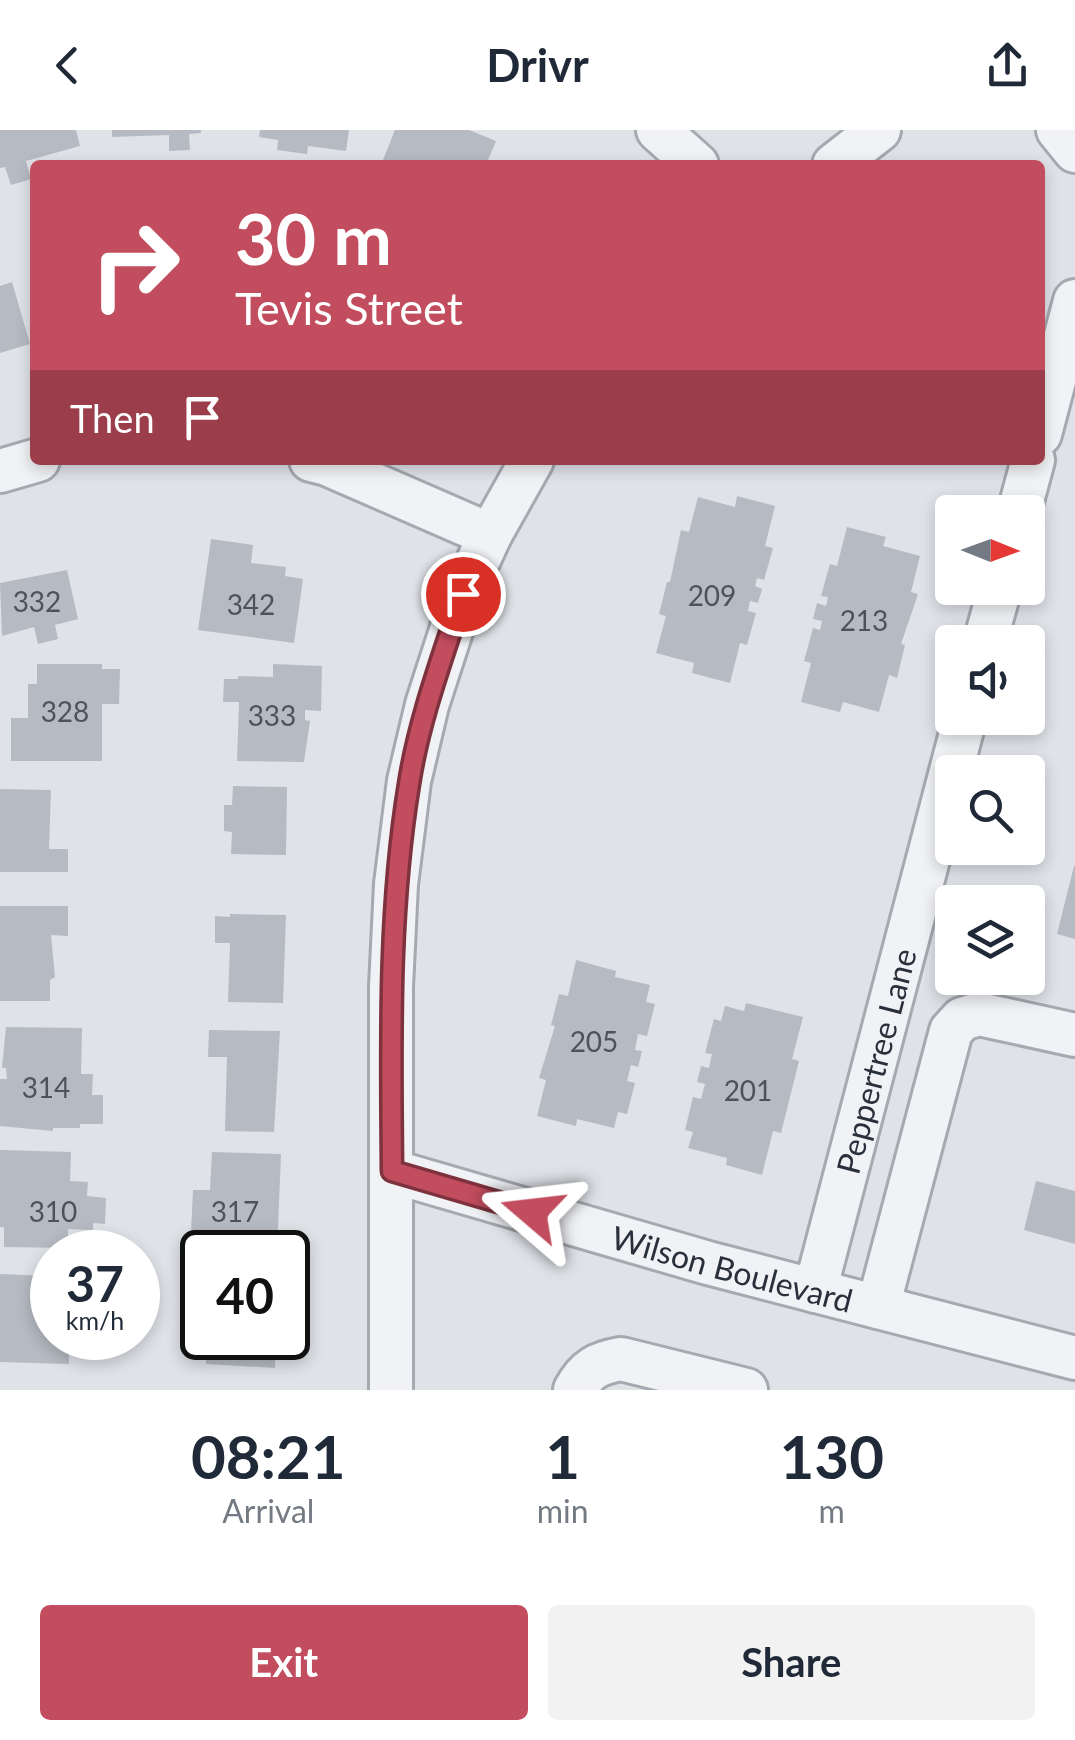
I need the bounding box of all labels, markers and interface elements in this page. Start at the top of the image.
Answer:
icon: back [40,38,95,93]
text: Drivr [486,38,589,92]
icon: share [980,38,1035,93]
text: 30 m [235,196,392,280]
icon: right [70,200,200,330]
text: Tevis Street [235,281,463,335]
icon: arrive [175,390,230,445]
text: Then [70,395,155,441]
north arrow [935,495,1045,605]
map controls [935,495,1045,995]
pin [421,552,506,637]
icon: arrive [436,567,491,622]
house number: 209 [688,578,736,612]
house number: 332 [13,584,61,618]
house number: 342 [227,587,275,621]
house number: 213 [840,603,888,637]
button: sound [935,625,1045,735]
house number: 328 [41,694,89,728]
house number: 333 [248,698,296,732]
button: search [935,755,1045,865]
button: layers [935,885,1045,995]
street label: Peppertree Lane [827,944,923,1178]
house number: 205 [570,1024,618,1058]
house number: 314 [22,1070,70,1104]
house number: 201 [724,1073,772,1107]
position arrow [480,1160,584,1264]
house number: 310 [29,1194,77,1228]
house number: 317 [211,1194,259,1228]
street label: Wilson Boulevard [607,1217,857,1319]
speed limit sign: 40 [180,1230,310,1360]
text: 37 [66,1253,124,1313]
text: km/h [66,1305,124,1335]
text: 08:21 [191,1420,346,1492]
text: 1 [545,1420,580,1492]
text: 130 [780,1420,884,1492]
text: Arrival [222,1491,314,1530]
text: min [537,1491,589,1530]
text: m [819,1491,845,1530]
button: Exit [40,1605,528,1720]
button: Share [548,1605,1035,1720]

